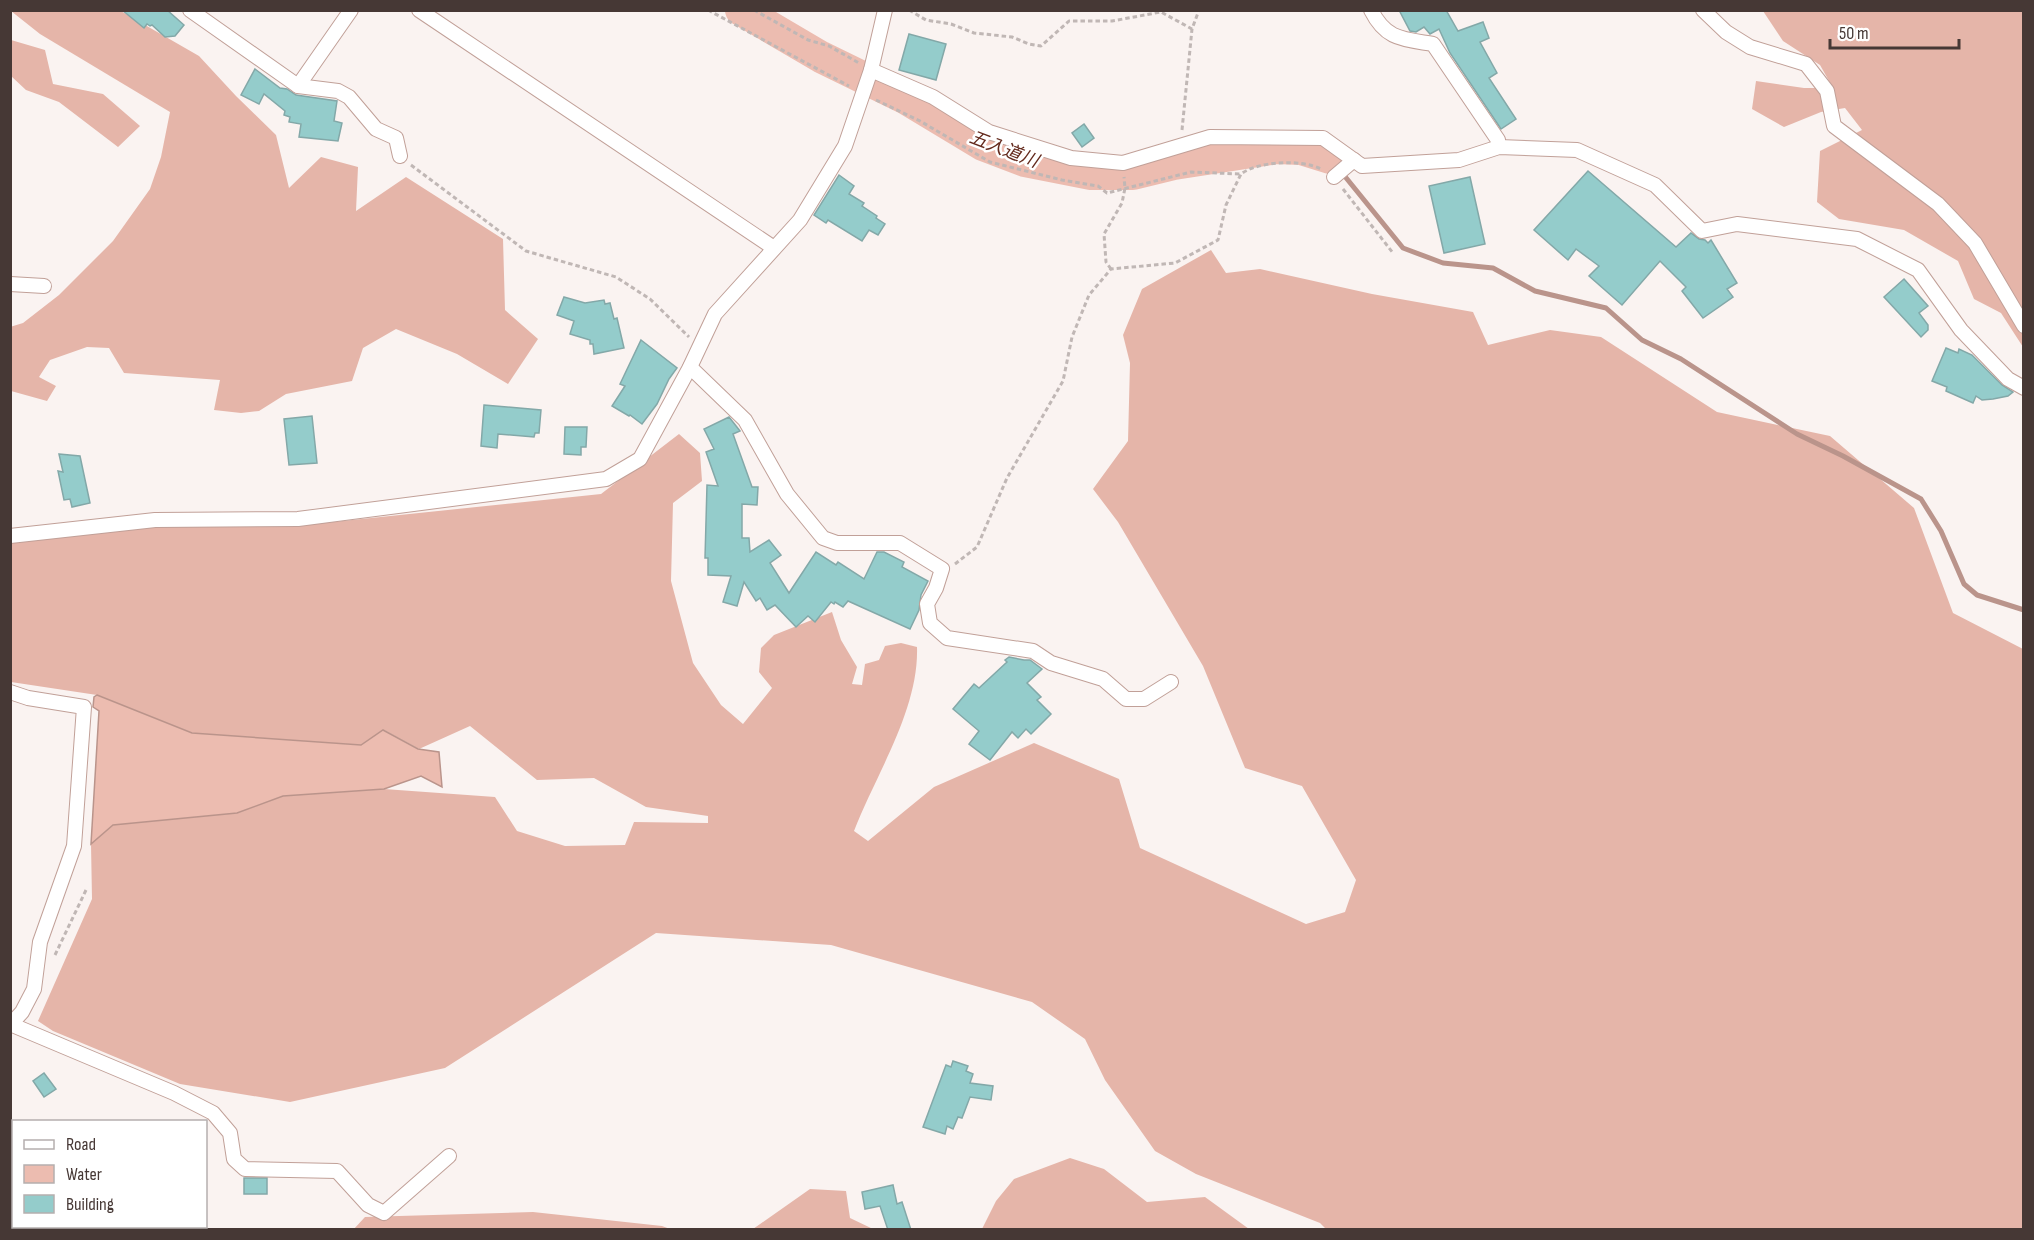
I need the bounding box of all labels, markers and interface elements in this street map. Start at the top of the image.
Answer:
scale bar [1830,12,1959,50]
text: 50 m [1839,23,1869,44]
water label: 五入道川 [966,127,1043,173]
legend [12,1120,207,1228]
text: Road [66,1134,96,1155]
text: Water [66,1164,102,1185]
text: Building [66,1194,114,1215]

